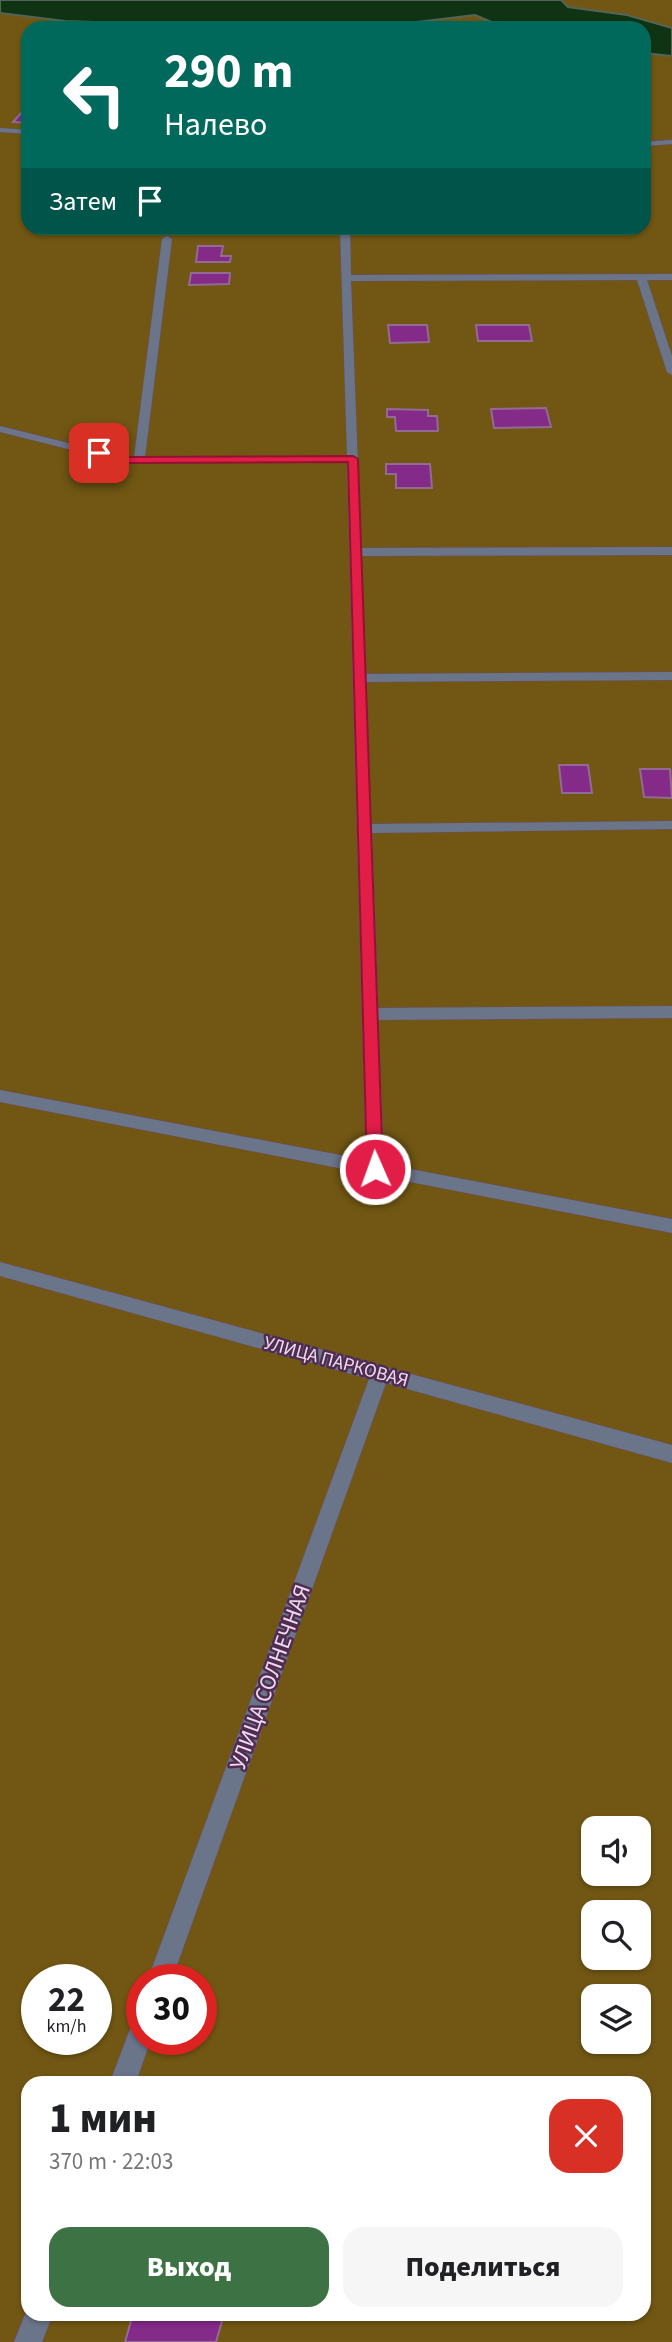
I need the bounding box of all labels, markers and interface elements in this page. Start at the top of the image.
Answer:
text: 290 m [164,37,293,107]
icon: left [49,49,140,140]
text: Налево [164,102,267,148]
icon: arrive [131,182,169,220]
text: Затем [49,183,117,220]
pin [69,423,129,483]
icon: arrive [80,434,118,472]
position arrow [338,1132,412,1206]
street label: УЛИЦА ПАРКОВАЯ [261,1330,411,1394]
street label: УЛИЦА СОЛНЕЧНАЯ [221,1580,319,1774]
map controls [581,1816,651,2054]
button: sound [581,1816,651,1886]
button: search [581,1900,651,1970]
speed limit sign: 30 [126,1964,217,2055]
text: 22 [48,1975,85,2025]
button: layers [581,1984,651,2054]
text: km/h [47,2014,86,2039]
text: 1 мин [49,2089,157,2149]
button: close [549,2099,623,2173]
text: 370 m · 22:03 [49,2145,173,2178]
button: Выход [49,2227,329,2307]
button: Поделиться [343,2227,623,2307]

